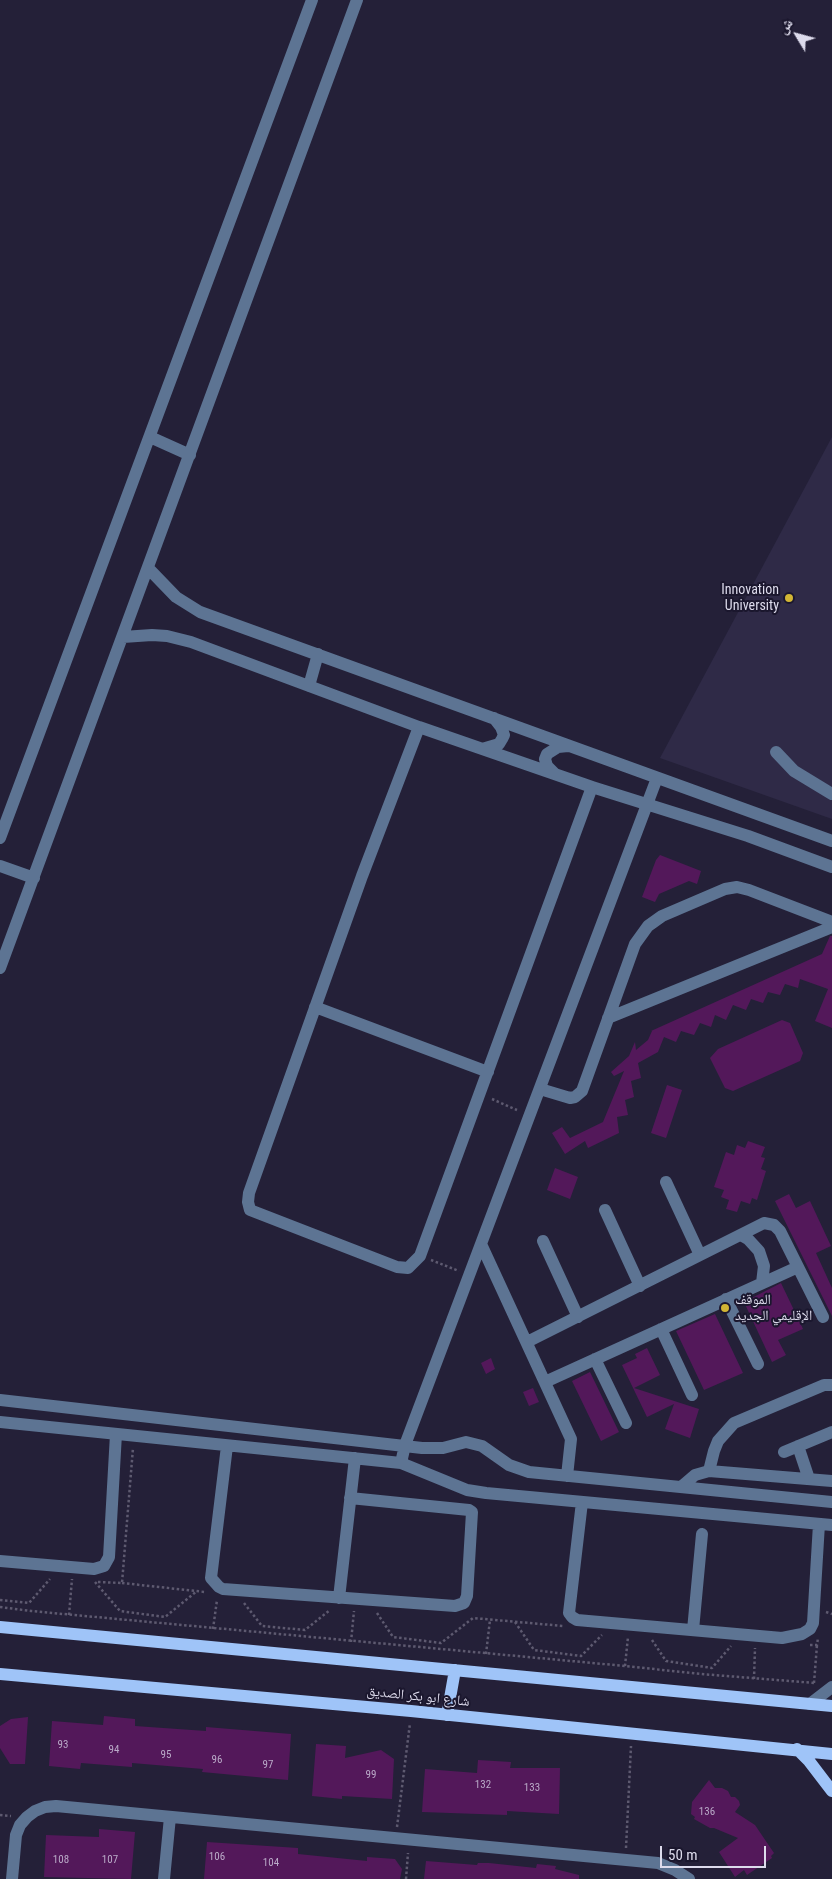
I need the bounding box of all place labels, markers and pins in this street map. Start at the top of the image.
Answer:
place label: Innovation University [721,582,779,614]
marker: Innovation University [783,592,795,604]
place label: الموقف الإقليمي الجديد [735,1292,812,1324]
marker: الموقف الإقليمي الجديد [719,1302,731,1314]

